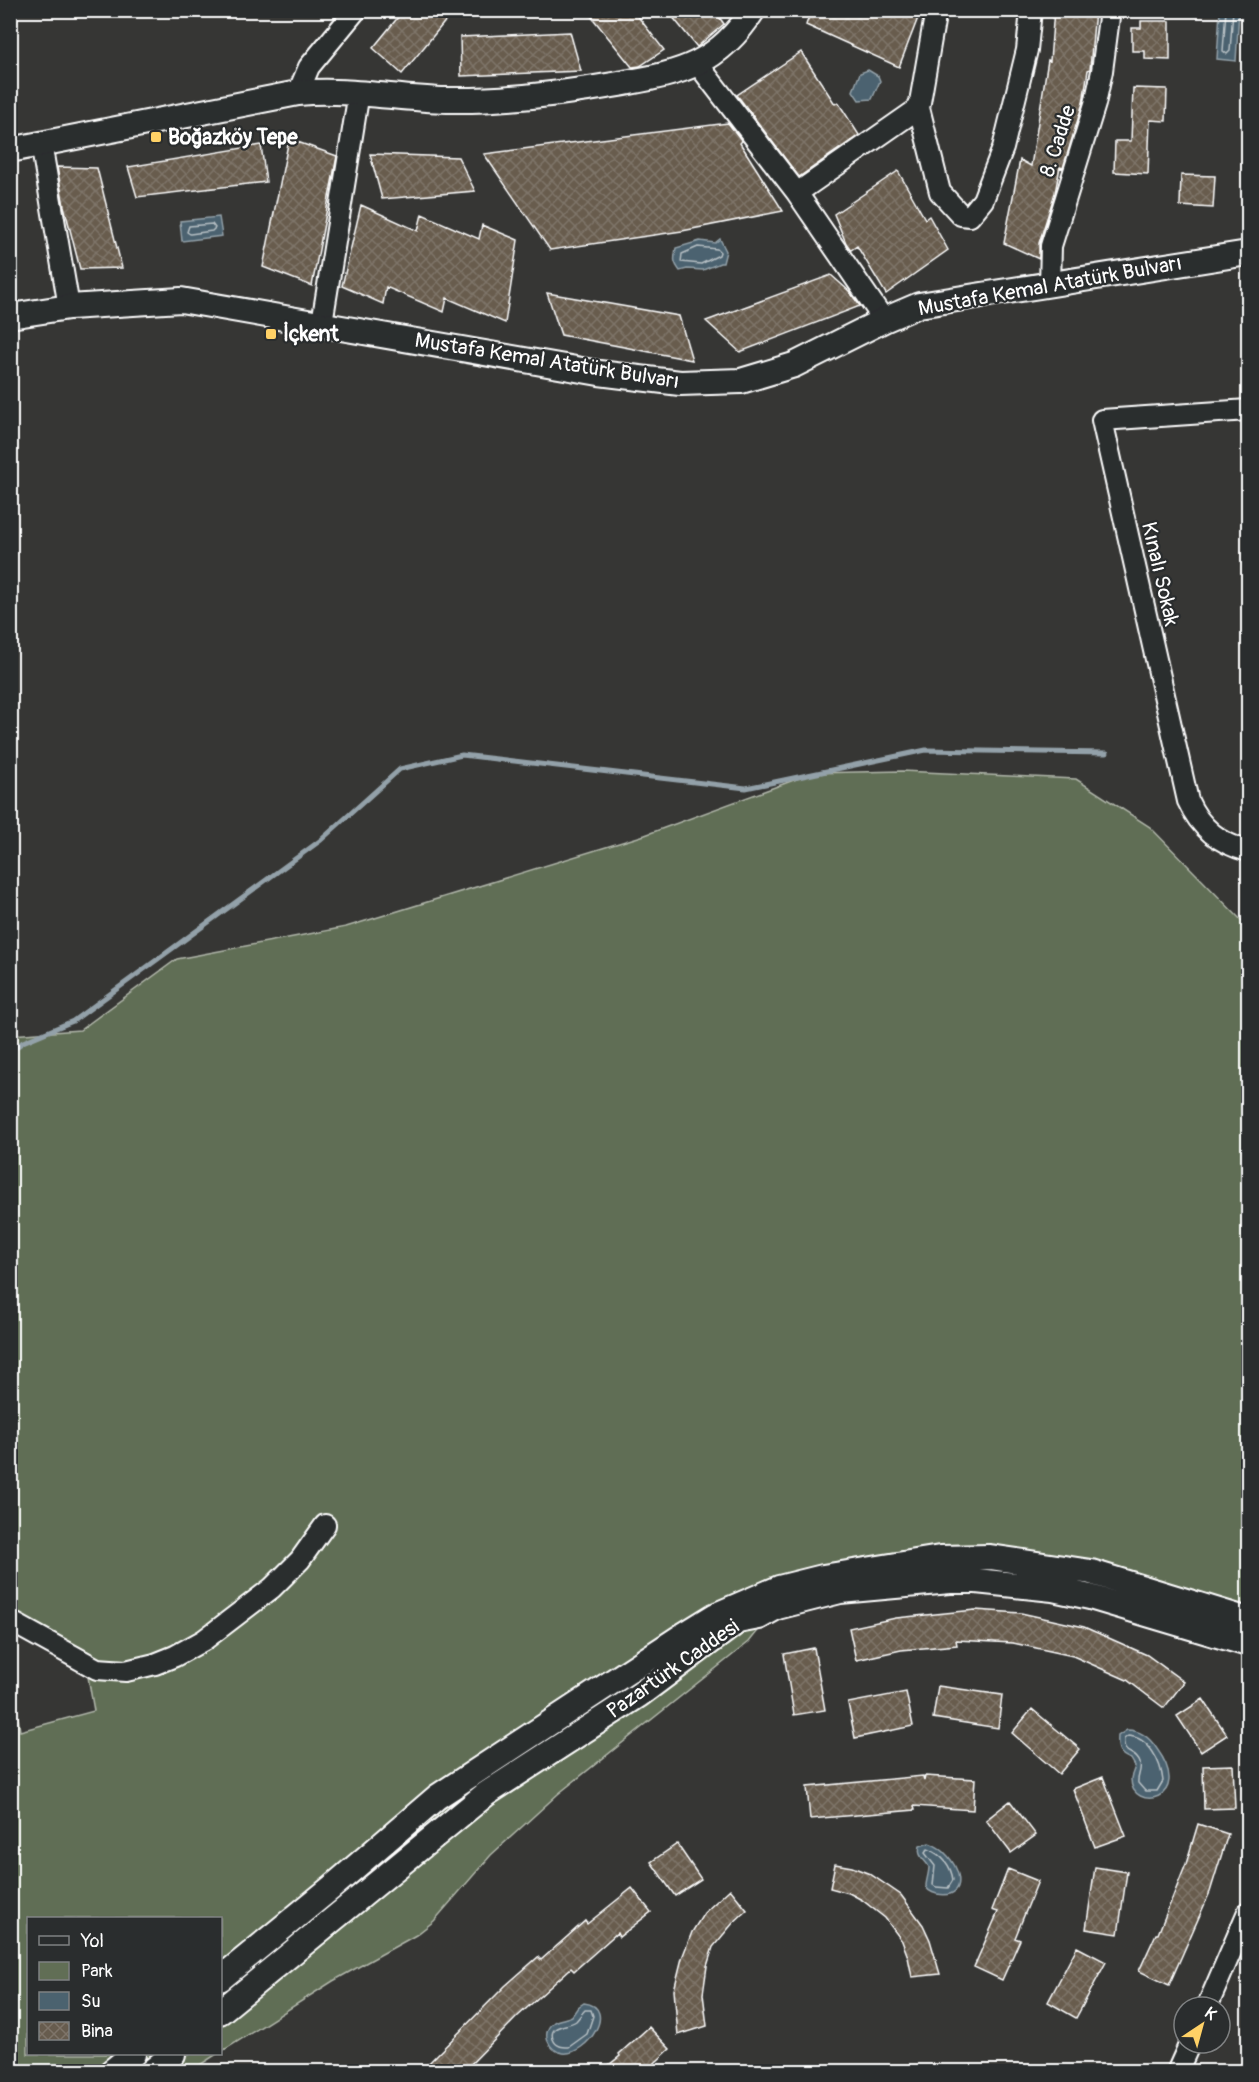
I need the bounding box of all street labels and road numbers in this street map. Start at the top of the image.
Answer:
street label: 8. Cadde [1034,101,1082,180]
street label: Mustafa Kemal Atatürk Bulvarı [916,249,1184,323]
street label: Mustafa Kemal Atatürk Bulvarı [413,327,681,395]
street label: Kınalı Sokak [1135,519,1185,629]
street label: Pazartürk Caddesi [601,1613,745,1725]

